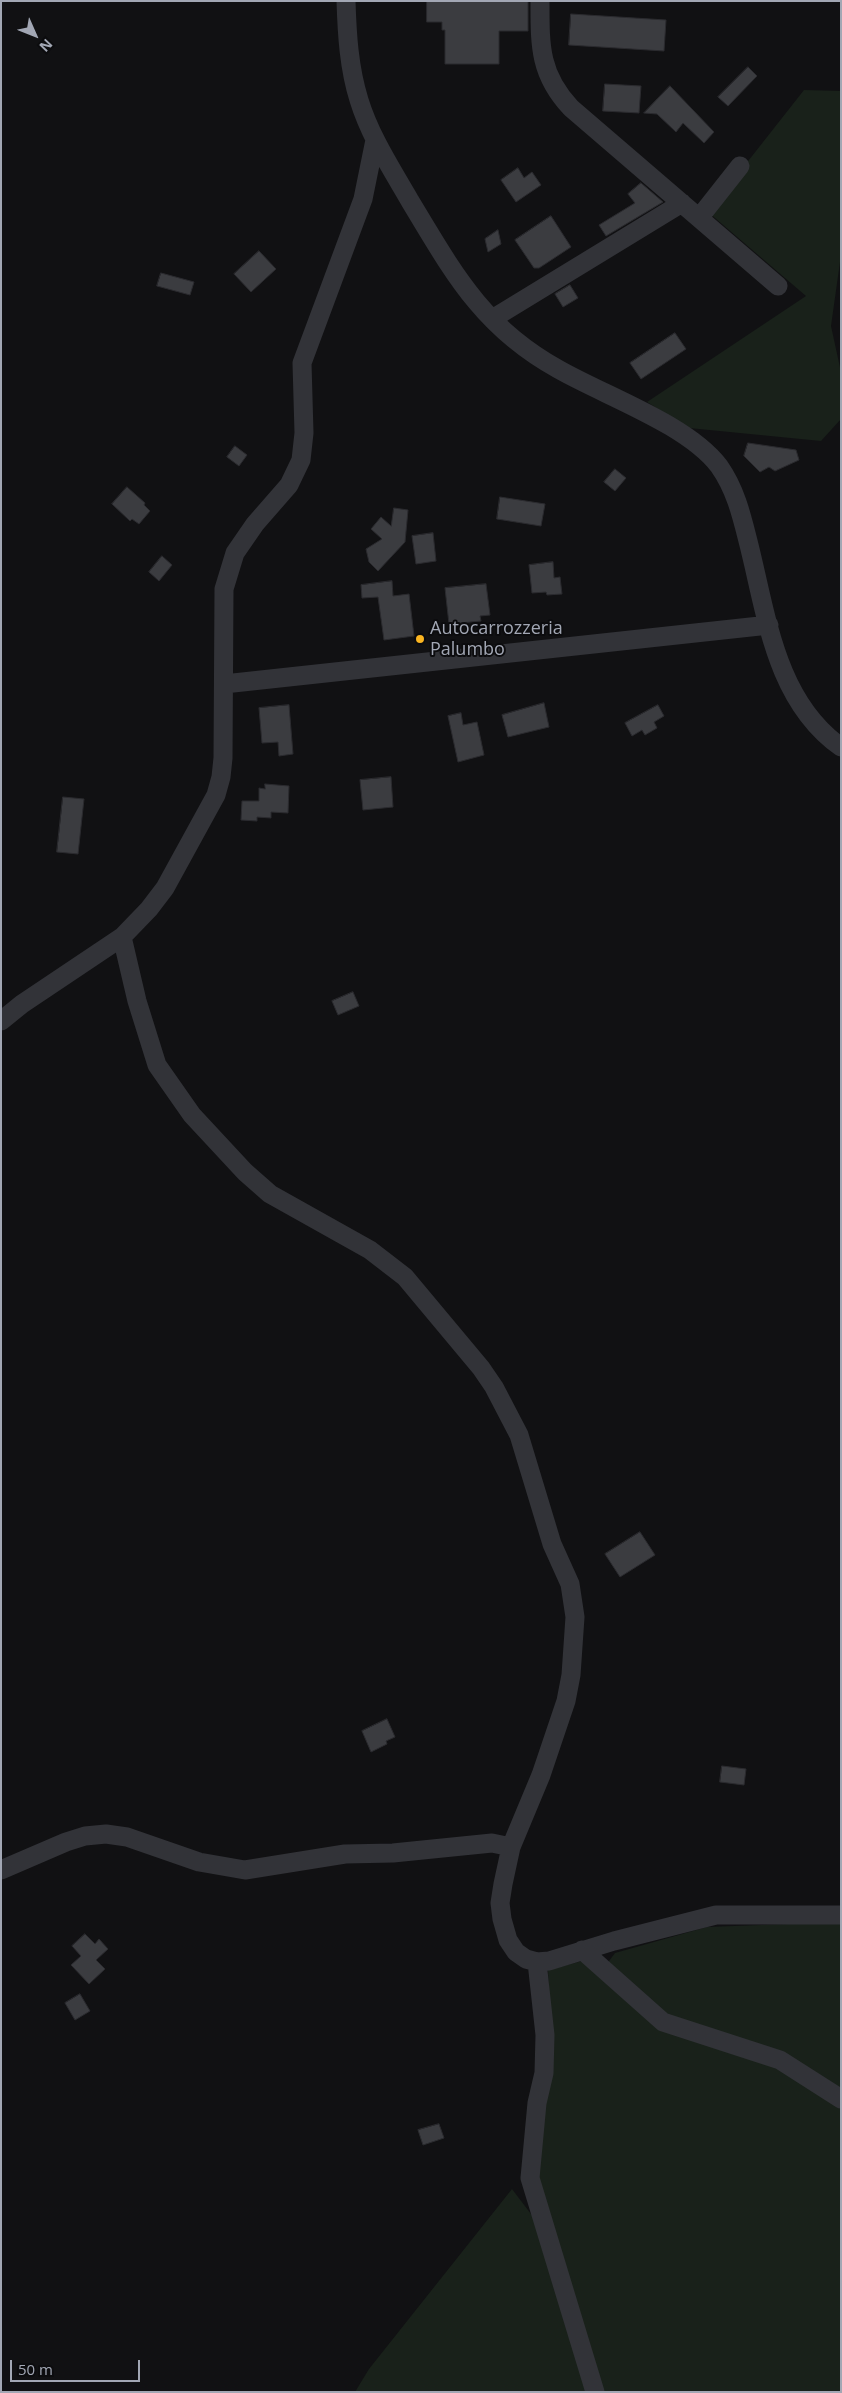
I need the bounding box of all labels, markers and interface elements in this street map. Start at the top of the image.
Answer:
north arrow [10,10,60,60]
text: N [35,35,57,56]
place label: Autocarrozzeria Palumbo [430,618,563,660]
marker: Autocarrozzeria Palumbo [414,633,426,645]
scale bar [12,2350,142,2382]
text: 50 m [18,2359,53,2379]

